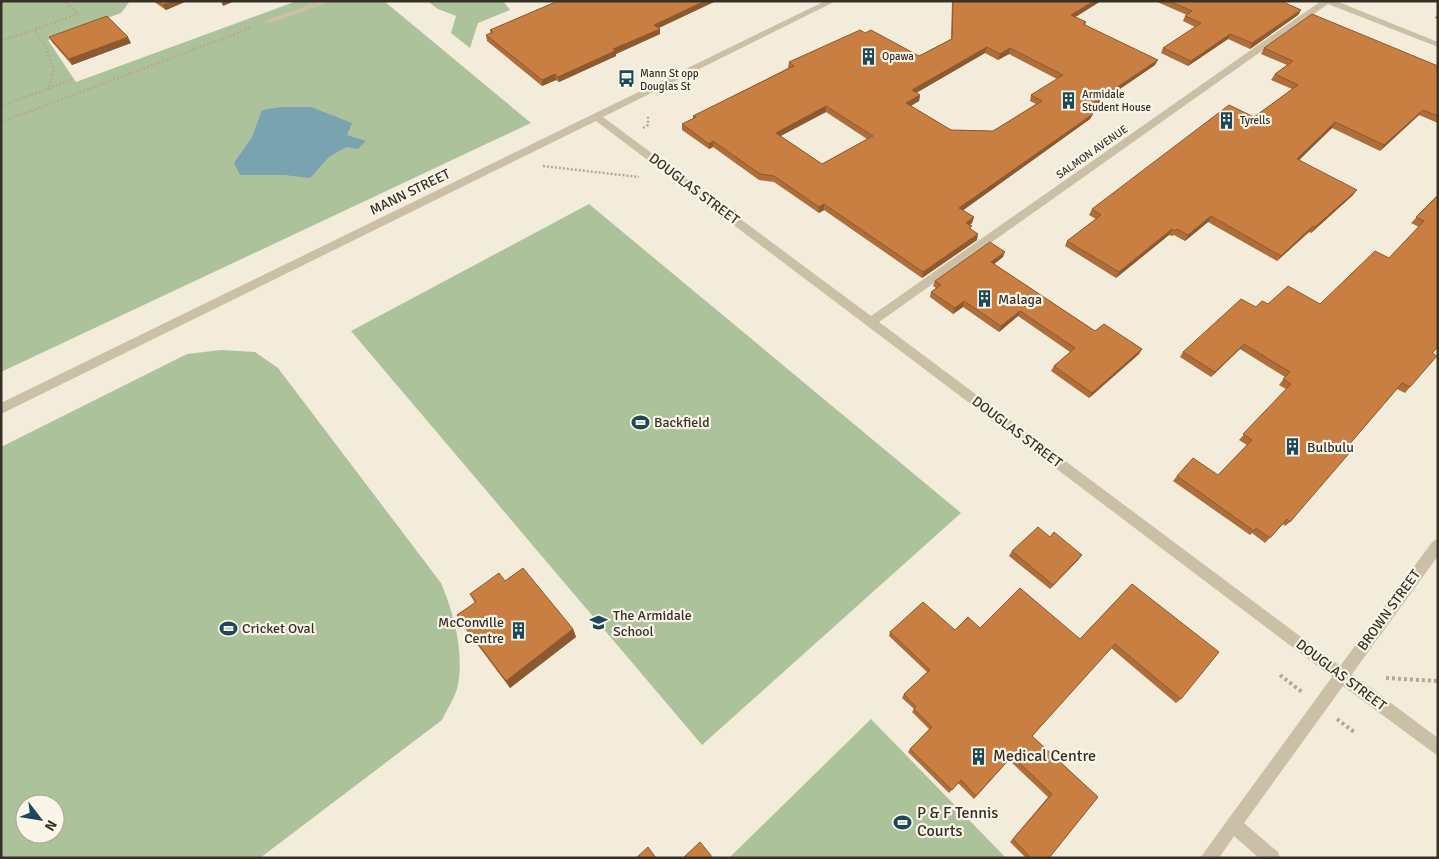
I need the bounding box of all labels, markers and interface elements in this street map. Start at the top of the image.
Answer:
building icon: Opawa [858,46,878,66]
place label: Opawa [882,50,914,63]
place label: Mann St opp Douglas St [640,67,699,93]
bus stop icon: Mann St opp Douglas St [616,69,636,89]
place label: Armidale Student House [1082,88,1151,114]
building icon: Armidale Student House [1058,90,1078,110]
building icon: Tyrells [1216,110,1236,130]
place label: Tyrells [1240,114,1270,127]
street label: SALMON AVENUE [1054,123,1130,181]
street label: DOUGLAS STREET [646,150,743,229]
street label: MANN STREET [367,165,453,219]
building icon: Malaga [974,289,994,309]
place label: Malaga [998,291,1042,308]
street label: DOUGLAS STREET [969,393,1066,472]
sports icon: Backfield [630,412,650,432]
place label: Backfield [654,414,710,431]
building icon: Bulbulu [1283,437,1303,457]
place label: Bulbulu [1307,439,1354,456]
street label: BROWN STREET [1354,566,1424,654]
place label: The Armidale School [613,607,692,640]
school or university icon: The Armidale School [589,613,609,633]
place label: McConville Centre [438,614,504,647]
sports icon: Cricket Oval [218,618,238,638]
place label: Cricket Oval [242,620,315,637]
building icon: McConville Centre [508,620,528,640]
street label: DOUGLAS STREET [1293,636,1390,715]
building icon: Medical Centre [969,746,989,766]
place label: Medical Centre [993,746,1096,766]
north arrow [15,794,65,844]
place label: P & F Tennis Courts [917,803,998,841]
sports icon: P & F Tennis Courts [893,812,913,832]
text: N [41,817,61,834]

